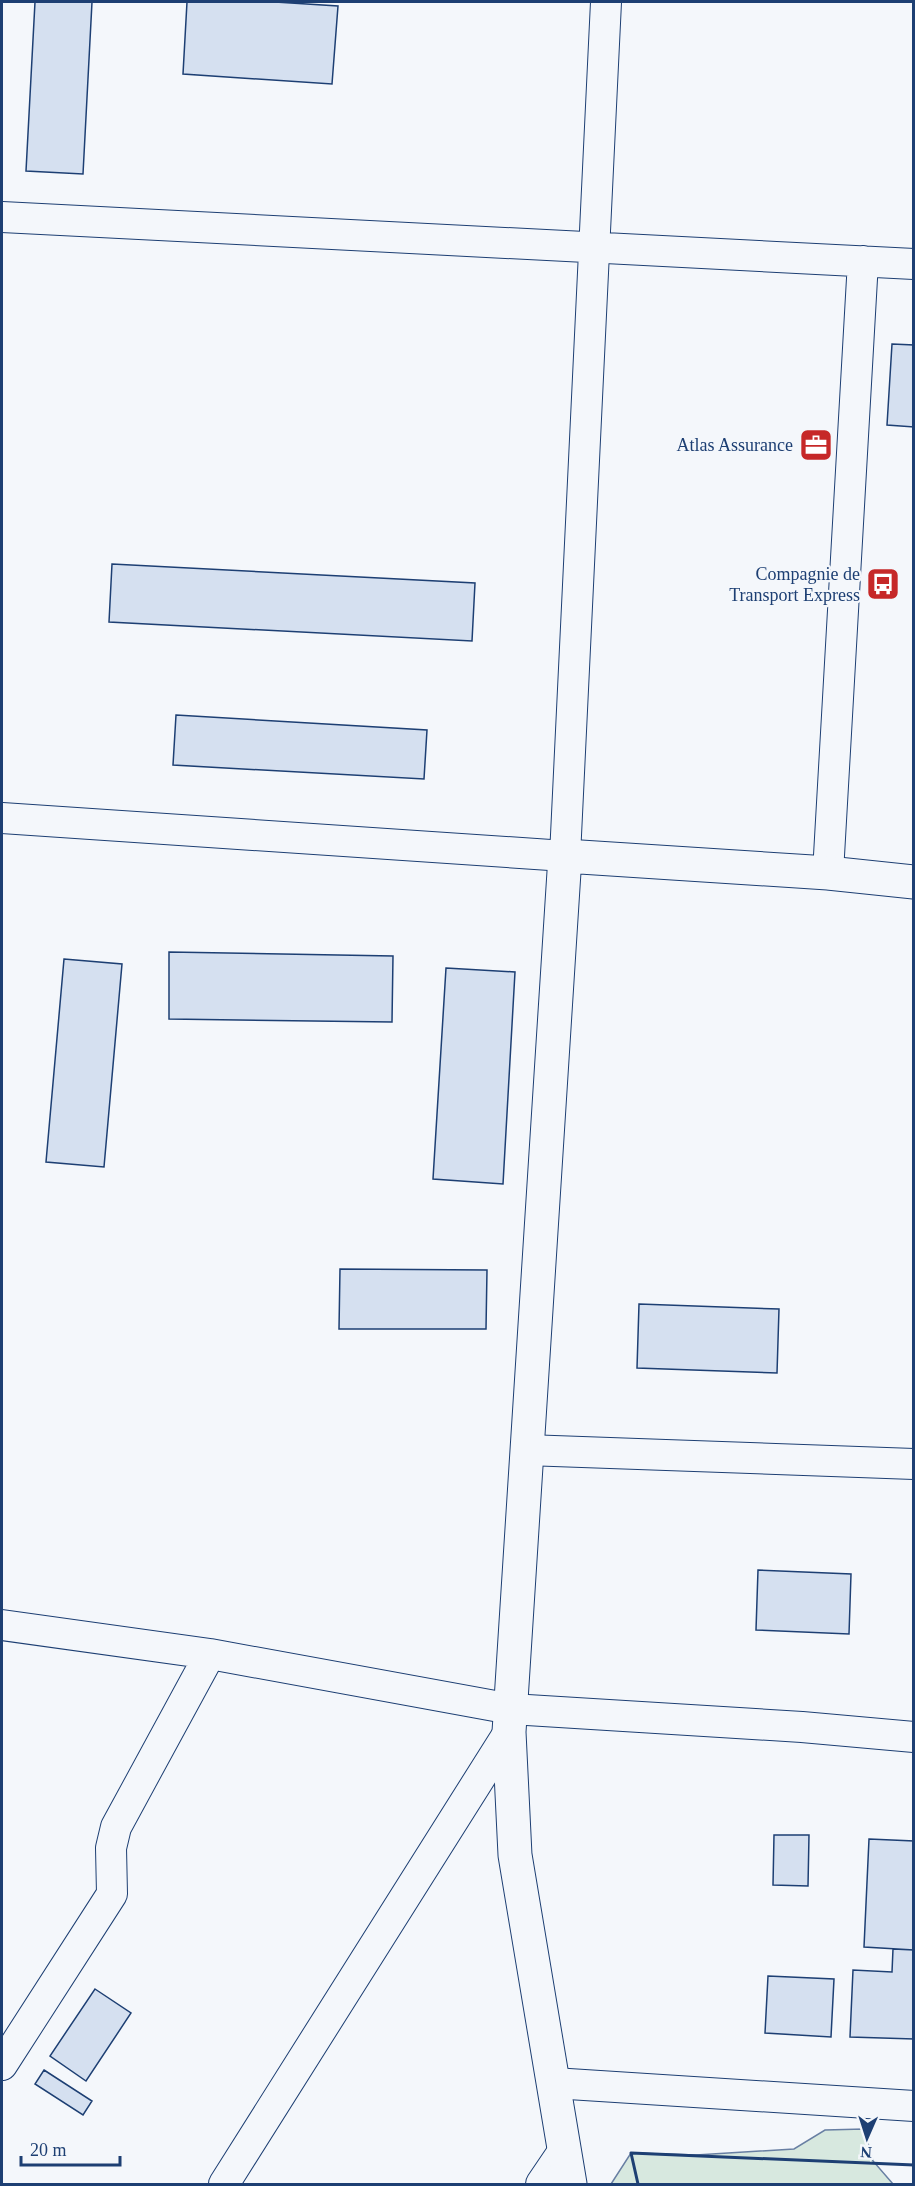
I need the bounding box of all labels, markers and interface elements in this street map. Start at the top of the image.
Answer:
office icon: Atlas Assurance [798,427,834,463]
place label: Atlas Assurance [677,435,793,455]
place label: Compagnie de Transport Express [729,564,860,605]
bus stop icon: Compagnie de Transport Express [865,566,901,602]
north arrow [837,2108,897,2168]
scale bar [21,2129,120,2167]
text: 20 m [30,2140,67,2160]
text: N [860,2144,872,2161]

